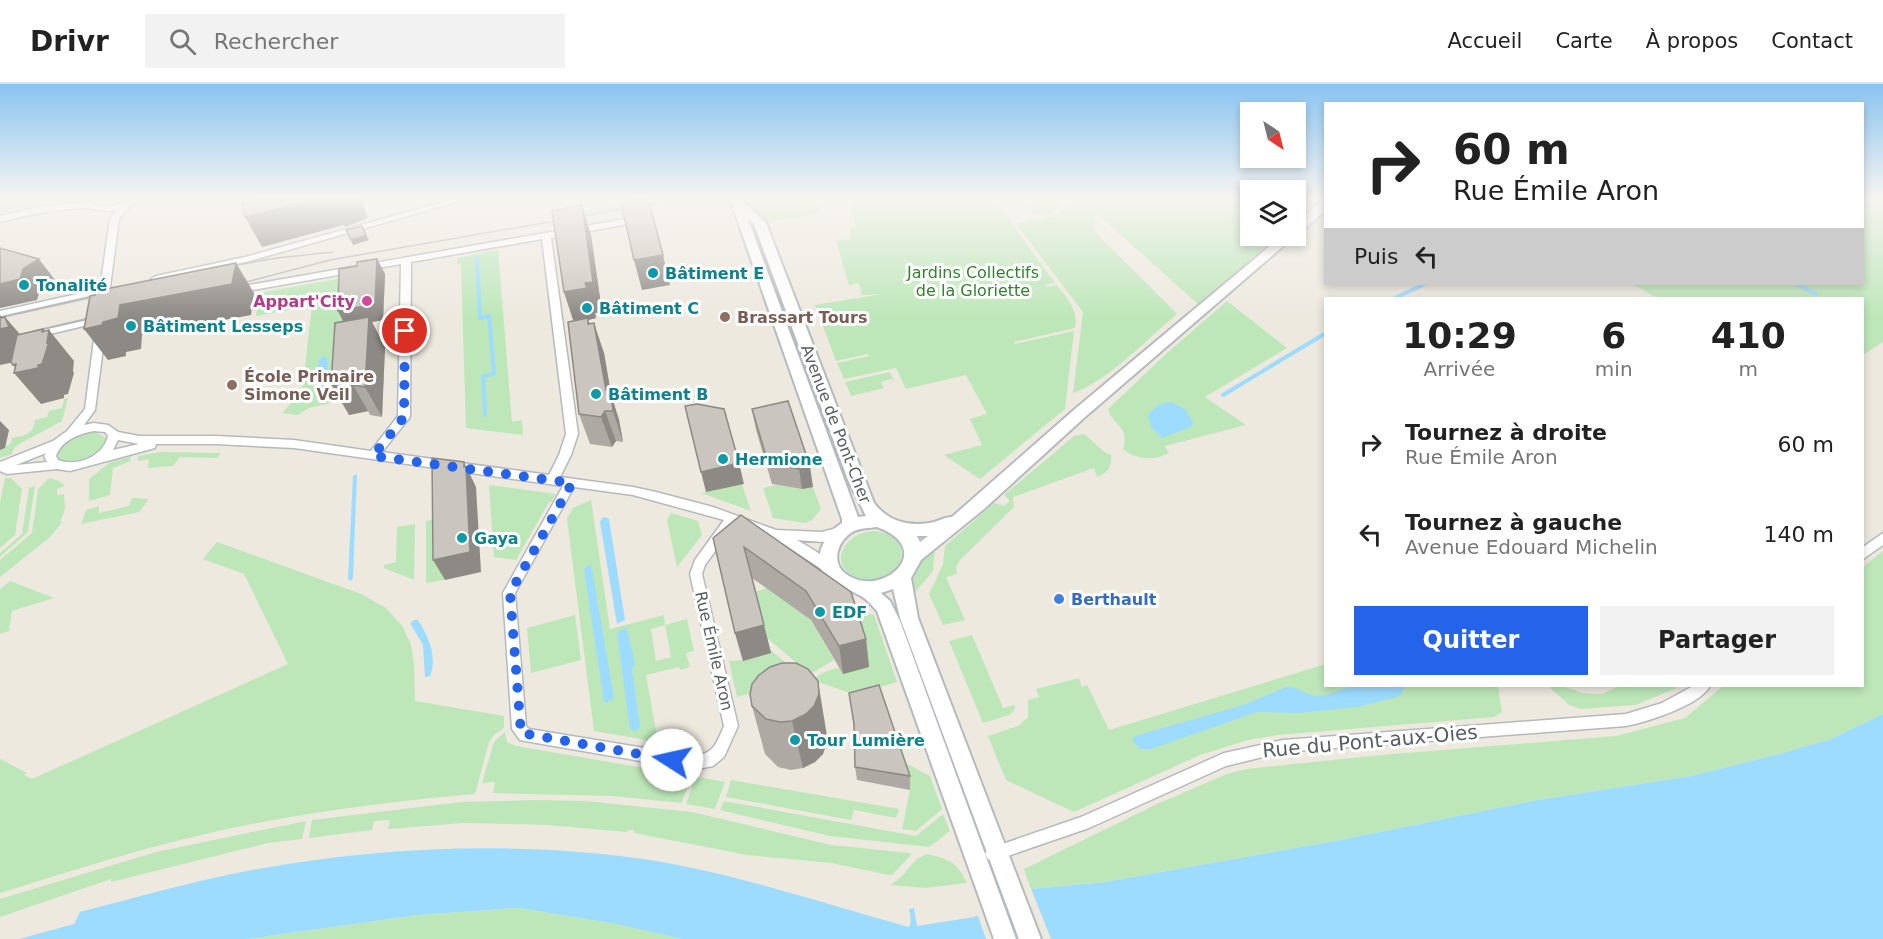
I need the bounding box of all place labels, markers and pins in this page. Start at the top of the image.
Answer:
place label: Bâtiment E [665,264,764,283]
marker: Bâtiment E [646,266,660,280]
place label: Tonalité [36,276,108,295]
marker: Tonalité [17,278,31,292]
place label: Appart'City [253,292,356,311]
marker: Appart'City [360,294,374,308]
place label: Bâtiment C [599,299,699,318]
marker: Bâtiment C [580,301,594,315]
pin [379,305,430,356]
place label: Brassart Tours [737,308,867,327]
marker: Brassart Tours [718,310,732,324]
place label: Bâtiment Lesseps [143,317,303,336]
marker: Bâtiment Lesseps [124,319,138,333]
place label: École Primaire Simone Veil [244,367,374,404]
marker: École Primaire Simone Veil [225,378,239,392]
place label: Bâtiment B [608,385,708,404]
marker: Bâtiment B [589,387,603,401]
place label: Hermione [735,450,823,469]
marker: Hermione [716,452,730,466]
place label: Gaya [474,529,519,548]
marker: Gaya [455,531,469,545]
place label: Berthault [1071,590,1157,609]
marker: Berthault [1052,592,1066,606]
place label: EDF [832,603,867,622]
marker: EDF [813,605,827,619]
place label: Tour Lumière [807,731,925,750]
marker: Tour Lumière [788,733,802,747]

